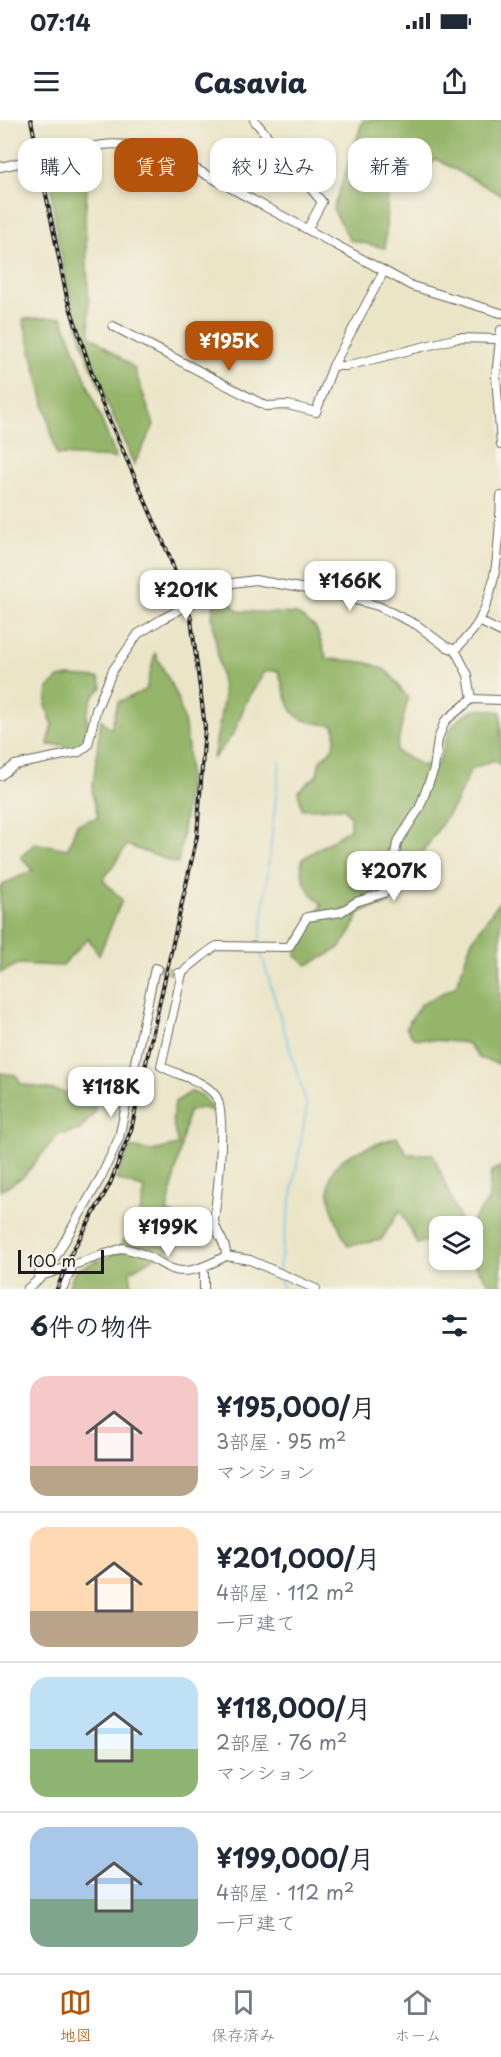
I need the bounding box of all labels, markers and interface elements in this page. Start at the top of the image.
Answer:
text: 07:14 [30,5,91,38]
text: Casavia [194,61,307,102]
icon: menu [30,65,63,98]
icon: share [438,65,471,98]
chip: 購入 [18,138,102,192]
chip: 賃貸 [114,138,198,192]
chip: 絞り込み [210,138,336,192]
chip: 新着 [348,138,432,192]
pin: ¥195K [187,321,271,372]
text: ¥195K [199,325,259,355]
pin: ¥166K [308,561,392,612]
text: ¥166K [318,565,382,595]
pin: ¥201K [144,570,228,621]
text: ¥201K [154,574,218,604]
pin: ¥207K [352,851,436,902]
text: ¥207K [361,855,427,885]
pin: ¥118K [69,1067,153,1118]
text: ¥118K [82,1071,140,1101]
pin: ¥199K [126,1207,210,1258]
text: ¥199K [138,1211,198,1241]
map controls [429,1216,483,1270]
button: layers [429,1216,483,1270]
scale bar [18,1247,104,1274]
text: 100 m [27,1248,76,1272]
text: 6件の物件 [30,1306,152,1345]
icon: filters [438,1309,471,1342]
text: ¥195,000/月 [216,1387,376,1426]
icon: home [78,1400,150,1472]
text: 3部屋 · 95 m² [216,1426,346,1456]
text: マンション [216,1456,315,1486]
text: ¥201,000/月 [216,1538,381,1577]
icon: home [78,1551,150,1623]
text: 4部屋 · 112 m² [216,1577,354,1607]
text: 一戸建て [216,1607,296,1637]
text: ¥118,000/月 [216,1688,372,1727]
icon: home [78,1701,150,1773]
text: 2部屋 · 76 m² [216,1727,347,1757]
text: マンション [216,1757,315,1787]
text: ¥199,000/月 [216,1838,375,1877]
icon: home [78,1851,150,1923]
text: 4部屋 · 112 m² [216,1877,354,1907]
text: 一戸建て [216,1907,296,1937]
tab: 地図 [59,1986,92,2046]
tab: 保存済み [211,1986,275,2046]
tab: ホーム [394,1986,442,2046]

